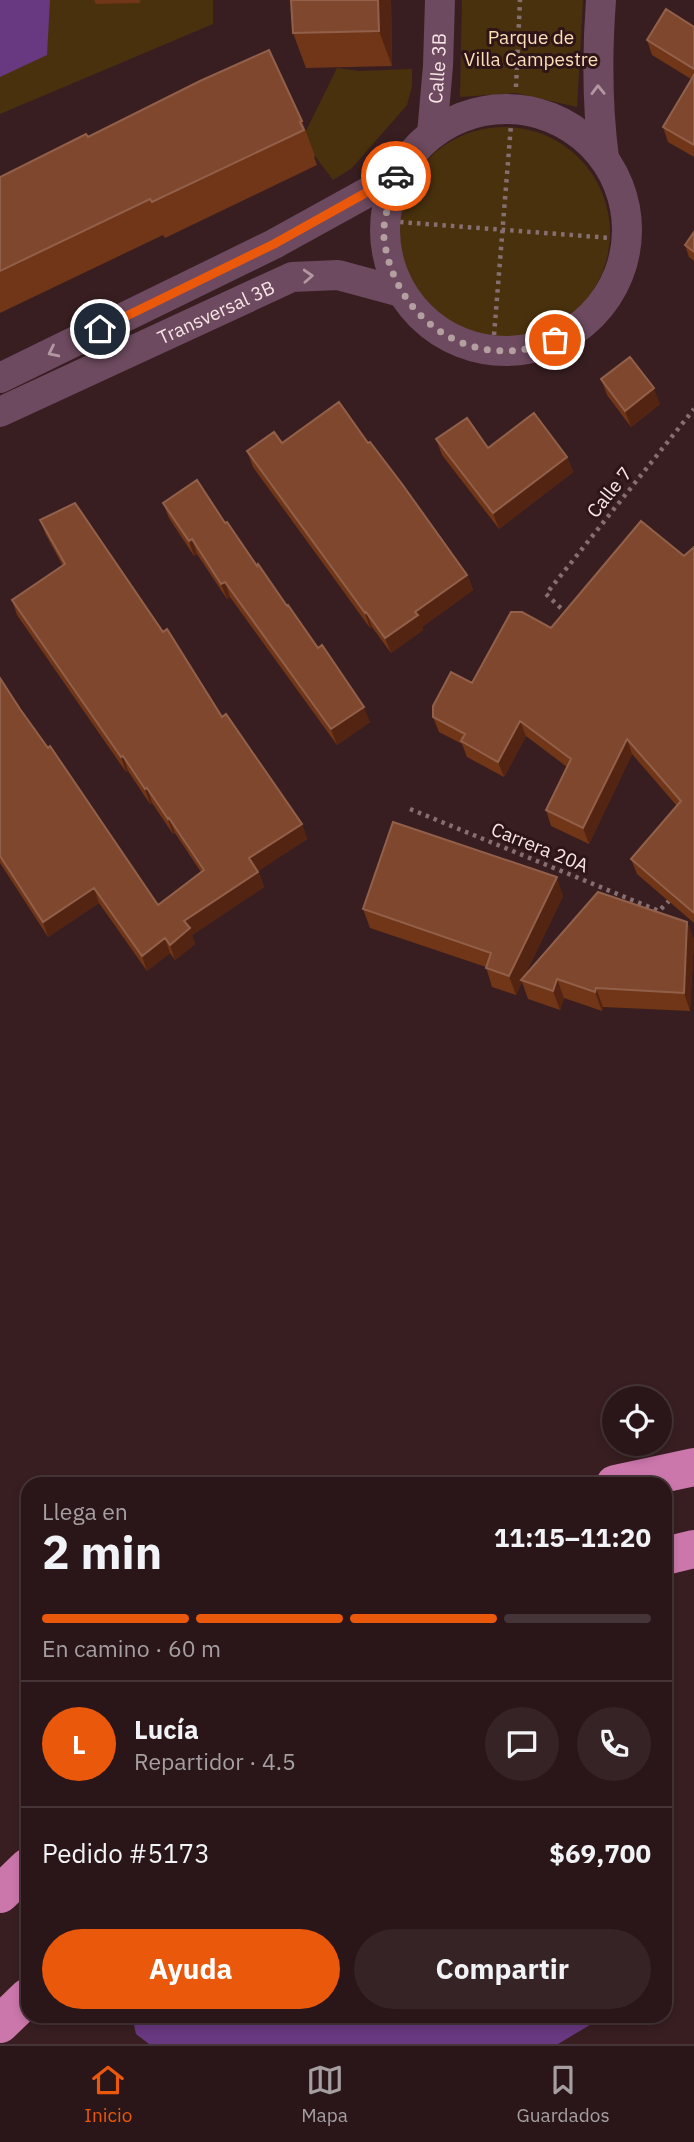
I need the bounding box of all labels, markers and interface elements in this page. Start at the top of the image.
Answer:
park label: Parque de Villa Campestre [464,25,598,71]
street label: Calle 3B [423,32,451,105]
one-way arrow [590,84,606,95]
courier [361,141,431,211]
icon: car [377,157,415,195]
one-way arrow [303,269,314,284]
street label: Transversal 3B [154,275,278,350]
pin [70,299,130,359]
icon: home [81,310,119,348]
pin [525,310,585,370]
icon: bag [536,321,574,359]
one-way arrow [48,344,60,358]
street label: Calle 7 [581,462,637,522]
street label: Carrera 20A [488,817,592,877]
map controls [602,1386,672,1456]
button: locate [602,1386,672,1456]
text: Llega en [42,1496,128,1526]
text: 11:15–11:20 [494,1520,651,1554]
text: 2 min [42,1522,162,1582]
text: En camino · 60 m [42,1633,221,1663]
button: chat [485,1707,559,1781]
button: phone [577,1707,651,1781]
text: Lucía [134,1712,199,1746]
text: L [72,1727,86,1761]
text: Repartidor · 4.5 [134,1746,296,1776]
text: Pedido #5173 [42,1836,210,1870]
text: $69,700 [549,1836,651,1870]
button: Ayuda [42,1929,340,2009]
button: Compartir [354,1929,651,2009]
tab: Inicio [84,2061,132,2127]
tab: Mapa [301,2061,348,2127]
tab: Guardados [517,2061,610,2127]

